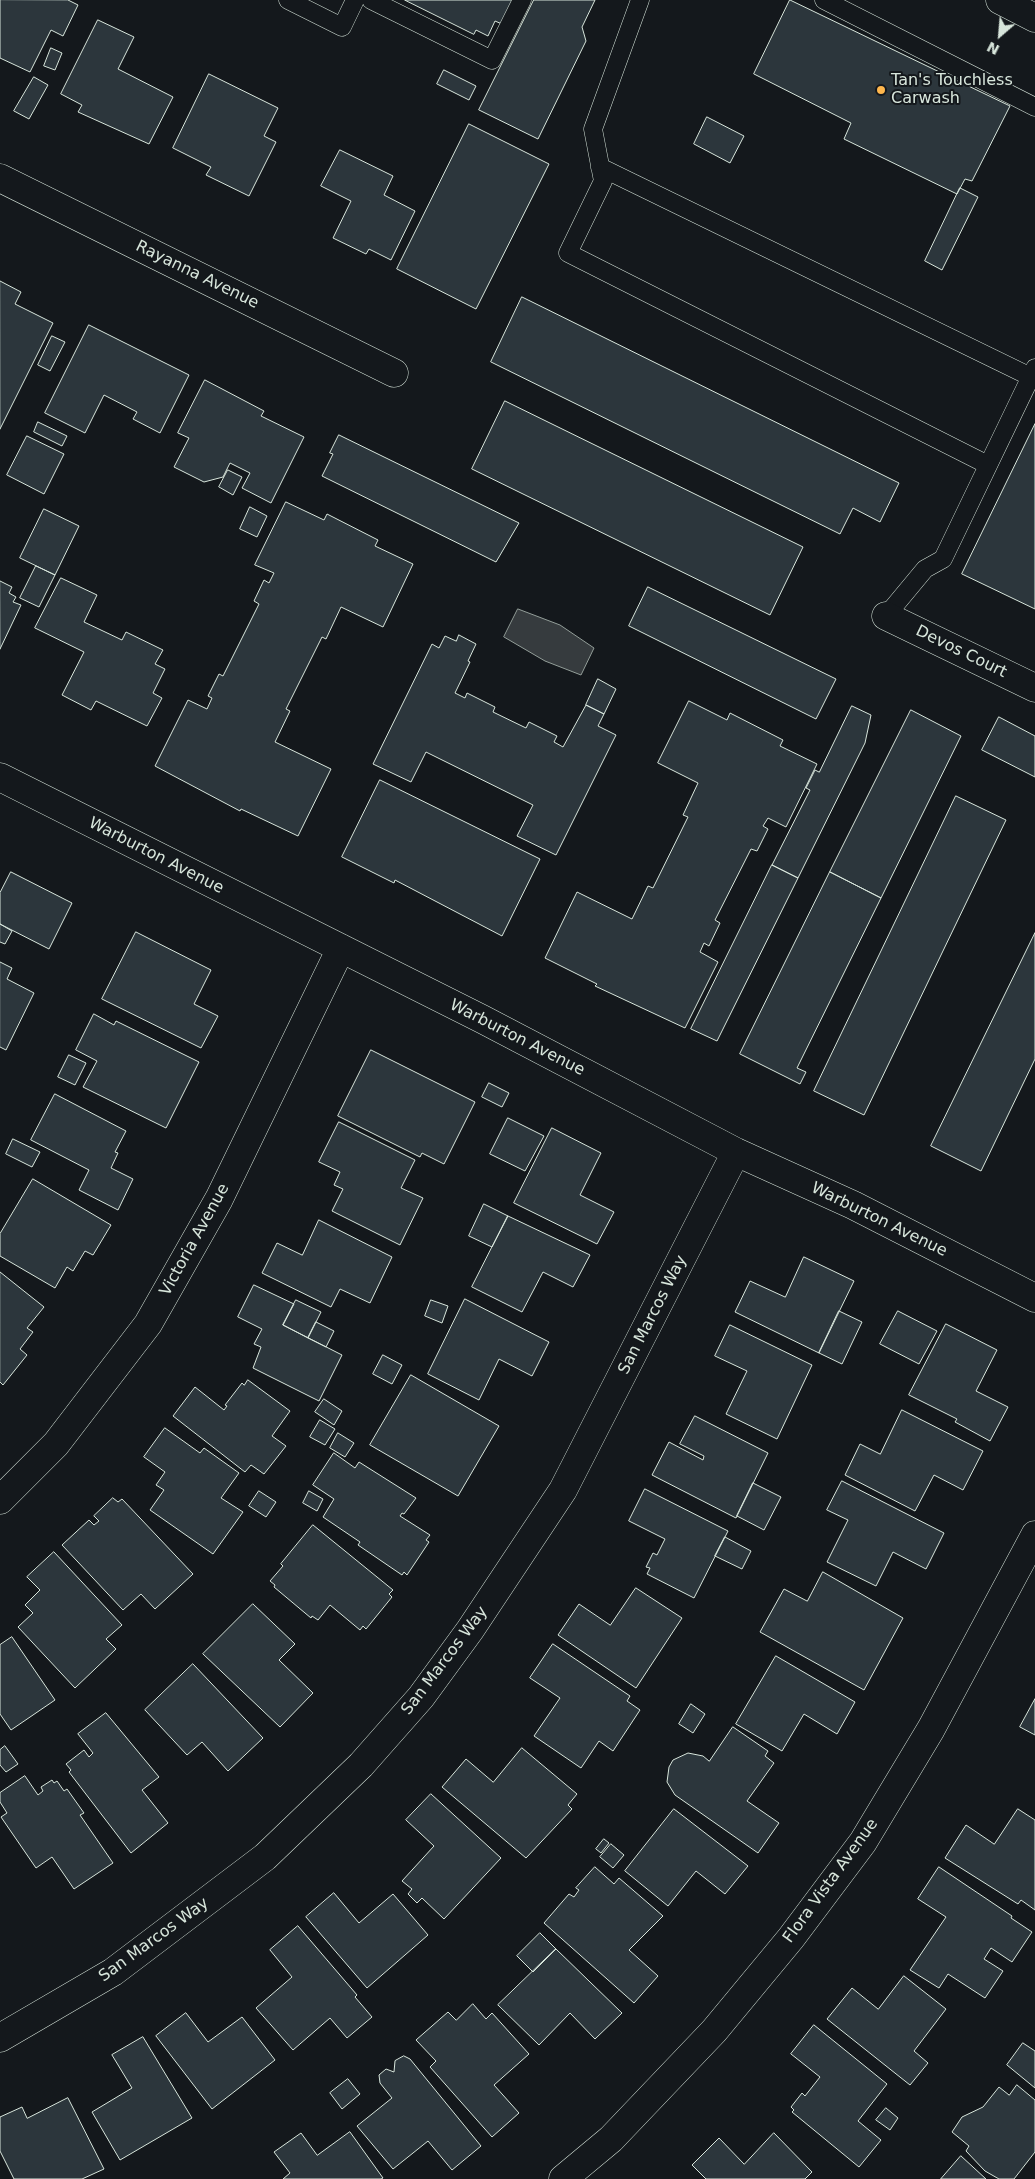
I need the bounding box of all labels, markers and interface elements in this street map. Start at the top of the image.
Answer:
north arrow [975,10,1025,60]
text: N [984,39,1002,58]
place label: Tan's Touchless Carwash [891,71,1013,109]
marker: Tan's Touchless Carwash [875,84,887,96]
street label: Rayanna Avenue [132,237,262,313]
street label: Devos Court [912,622,1010,682]
street label: Warburton Avenue [85,814,227,898]
street label: Warburton Avenue [446,996,588,1080]
street label: Warburton Avenue [808,1179,950,1261]
street label: Victoria Avenue [156,1181,234,1299]
street label: San Marcos Way [615,1252,691,1378]
street label: San Marcos Way [398,1603,492,1719]
street label: Flora Vista Avenue [779,1815,883,1947]
street label: San Marcos Way [95,1894,213,1986]

